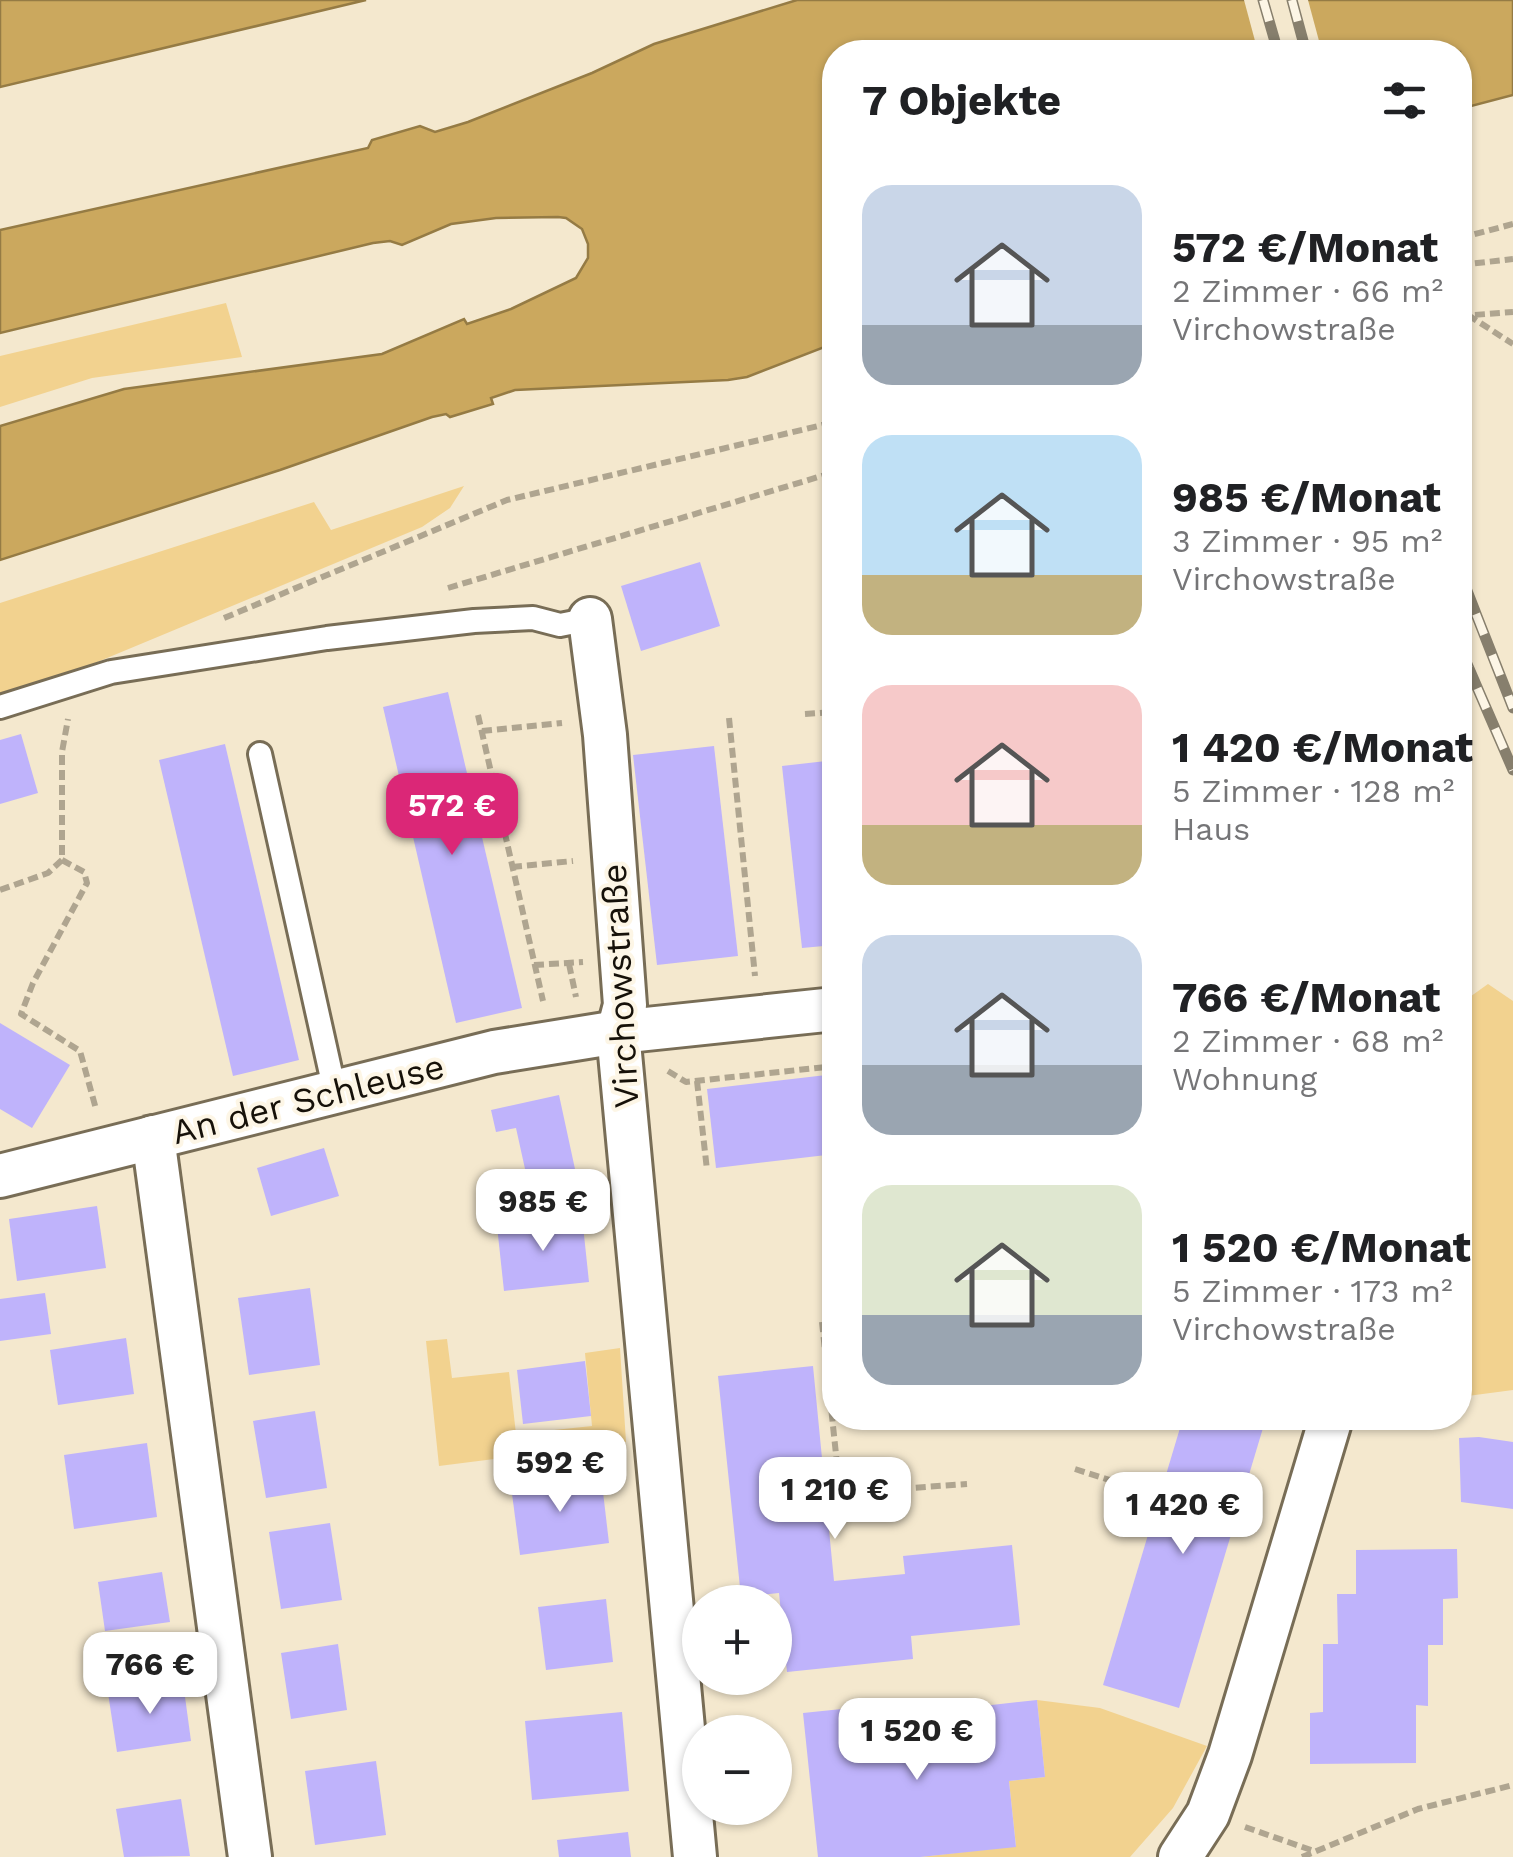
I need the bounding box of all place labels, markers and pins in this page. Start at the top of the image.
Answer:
pin: 572 € [382,773,522,858]
pin: 985 € [473,1169,613,1254]
pin: 592 € [490,1430,630,1515]
pin: 1 210 € [743,1457,927,1542]
pin: 1 420 € [1091,1472,1275,1557]
pin: 766 € [80,1632,220,1717]
pin: 1 520 € [825,1698,1009,1783]

